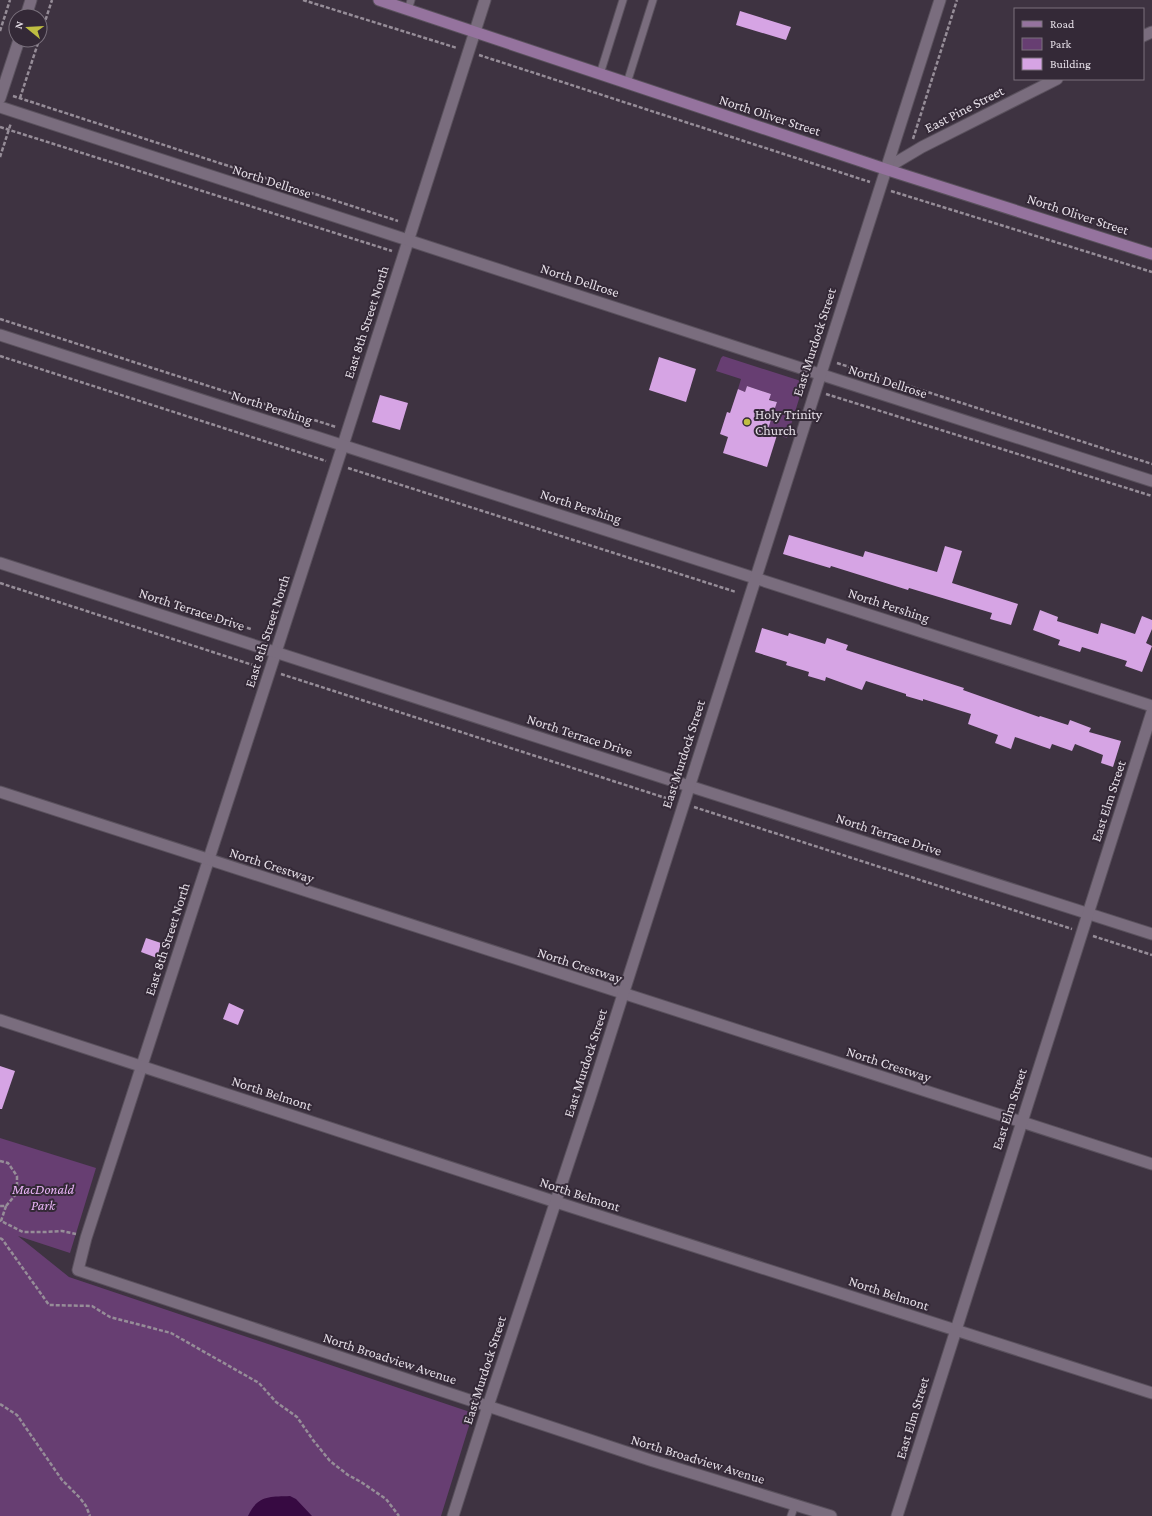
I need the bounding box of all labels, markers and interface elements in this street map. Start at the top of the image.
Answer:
north arrow [8,8,48,48]
legend [1014,8,1144,80]
text: Road [1050,17,1075,31]
text: N [12,19,26,30]
text: Park [1050,37,1072,51]
text: Building [1050,57,1091,71]
street label: East Pine Street [922,82,1007,136]
street label: North Oliver Street [717,91,823,139]
street label: North Dellrose [231,161,313,201]
street label: North Oliver Street [1025,190,1131,238]
street label: North Dellrose [539,260,621,300]
street label: East 8th Street North [340,263,392,380]
street label: East Murdock Street [789,286,839,398]
street label: North Dellrose [847,361,929,401]
street label: North Pershing [229,386,315,428]
place label: Holy Trinity Church [755,406,823,438]
marker: Holy Trinity Church [742,417,752,427]
street label: North Pershing [538,485,624,527]
street label: East 8th Street North [241,572,293,689]
street label: North Terrace Drive [137,584,247,634]
street label: North Pershing [846,584,932,626]
street label: East Murdock Street [658,698,708,810]
street label: North Terrace Drive [525,710,635,760]
street label: East Elm Street [1087,758,1129,844]
street label: North Terrace Drive [834,809,944,859]
street label: North Crestway [228,844,317,886]
street label: East 8th Street North [141,880,193,997]
street label: North Crestway [536,944,625,986]
street label: East Murdock Street [560,1007,610,1119]
street label: North Crestway [845,1043,934,1085]
street label: East Elm Street [988,1066,1030,1152]
street label: North Belmont [230,1072,315,1114]
street label: North Belmont [538,1173,623,1215]
park label: MacDonald Park [11,1181,74,1213]
street label: North Belmont [847,1272,932,1314]
street label: East Murdock Street [459,1314,509,1426]
street label: North Broadview Avenue [321,1329,459,1387]
street label: East Elm Street [892,1375,932,1461]
street label: North Broadview Avenue [629,1431,767,1487]

